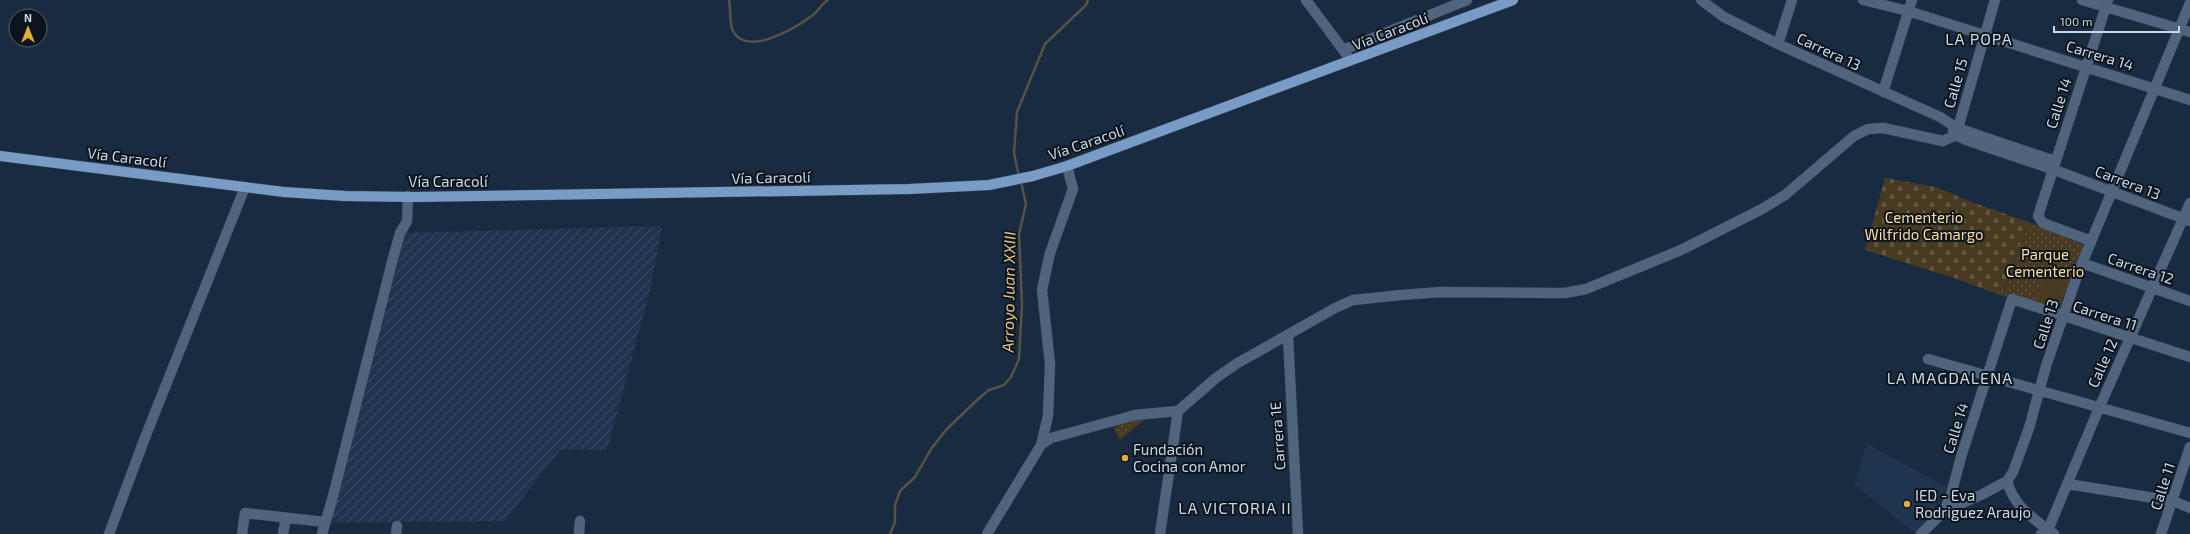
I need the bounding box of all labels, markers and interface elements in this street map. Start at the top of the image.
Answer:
north arrow [8,8,48,48]
street label: Vía Caracolí [1350,8,1431,54]
scale bar [2054,8,2179,34]
text: N [24,11,32,24]
text: 100 m [2060,14,2092,28]
street label: Carrera 13 [1794,28,1864,74]
district label: LA POPA [1945,29,2013,48]
street label: Carrera 14 [2064,36,2136,74]
street label: Calle 15 [1939,56,1971,110]
street label: Calle 14 [2041,75,2075,131]
street label: Vía Caracolí [1046,120,1128,163]
street label: Vía Caracolí [86,143,169,171]
street label: Carrera 13 [2093,161,2163,203]
street label: Vía Caracolí [731,167,812,187]
street label: Vía Caracolí [408,172,489,190]
park label: Cementerio Wilfrido Camargo [1864,208,1984,243]
water label: Arroyo Juan XXIII [997,231,1020,354]
park label: Parque Cementerio [2006,245,2084,280]
street label: Carrera 12 [2106,248,2176,288]
street label: Carrera 11 [2071,296,2139,334]
street label: Calle 13 [2028,297,2062,351]
street label: Calle 12 [2083,336,2121,390]
district label: LA MAGDALENA [1887,368,2013,387]
street label: Calle 14 [1939,400,1971,456]
street label: Carrera 1E [1266,401,1288,471]
place label: Fundación Cocina con Amor [1133,440,1246,475]
marker: Fundación Cocina con Amor [1120,453,1130,463]
street label: Calle 11 [2146,460,2178,512]
place label: IED - Eva Rodriguez Araujo [1915,486,2031,522]
district label: LA VICTORIA II [1178,498,1292,517]
marker: IED - Eva Rodriguez Araujo [1902,499,1912,509]

